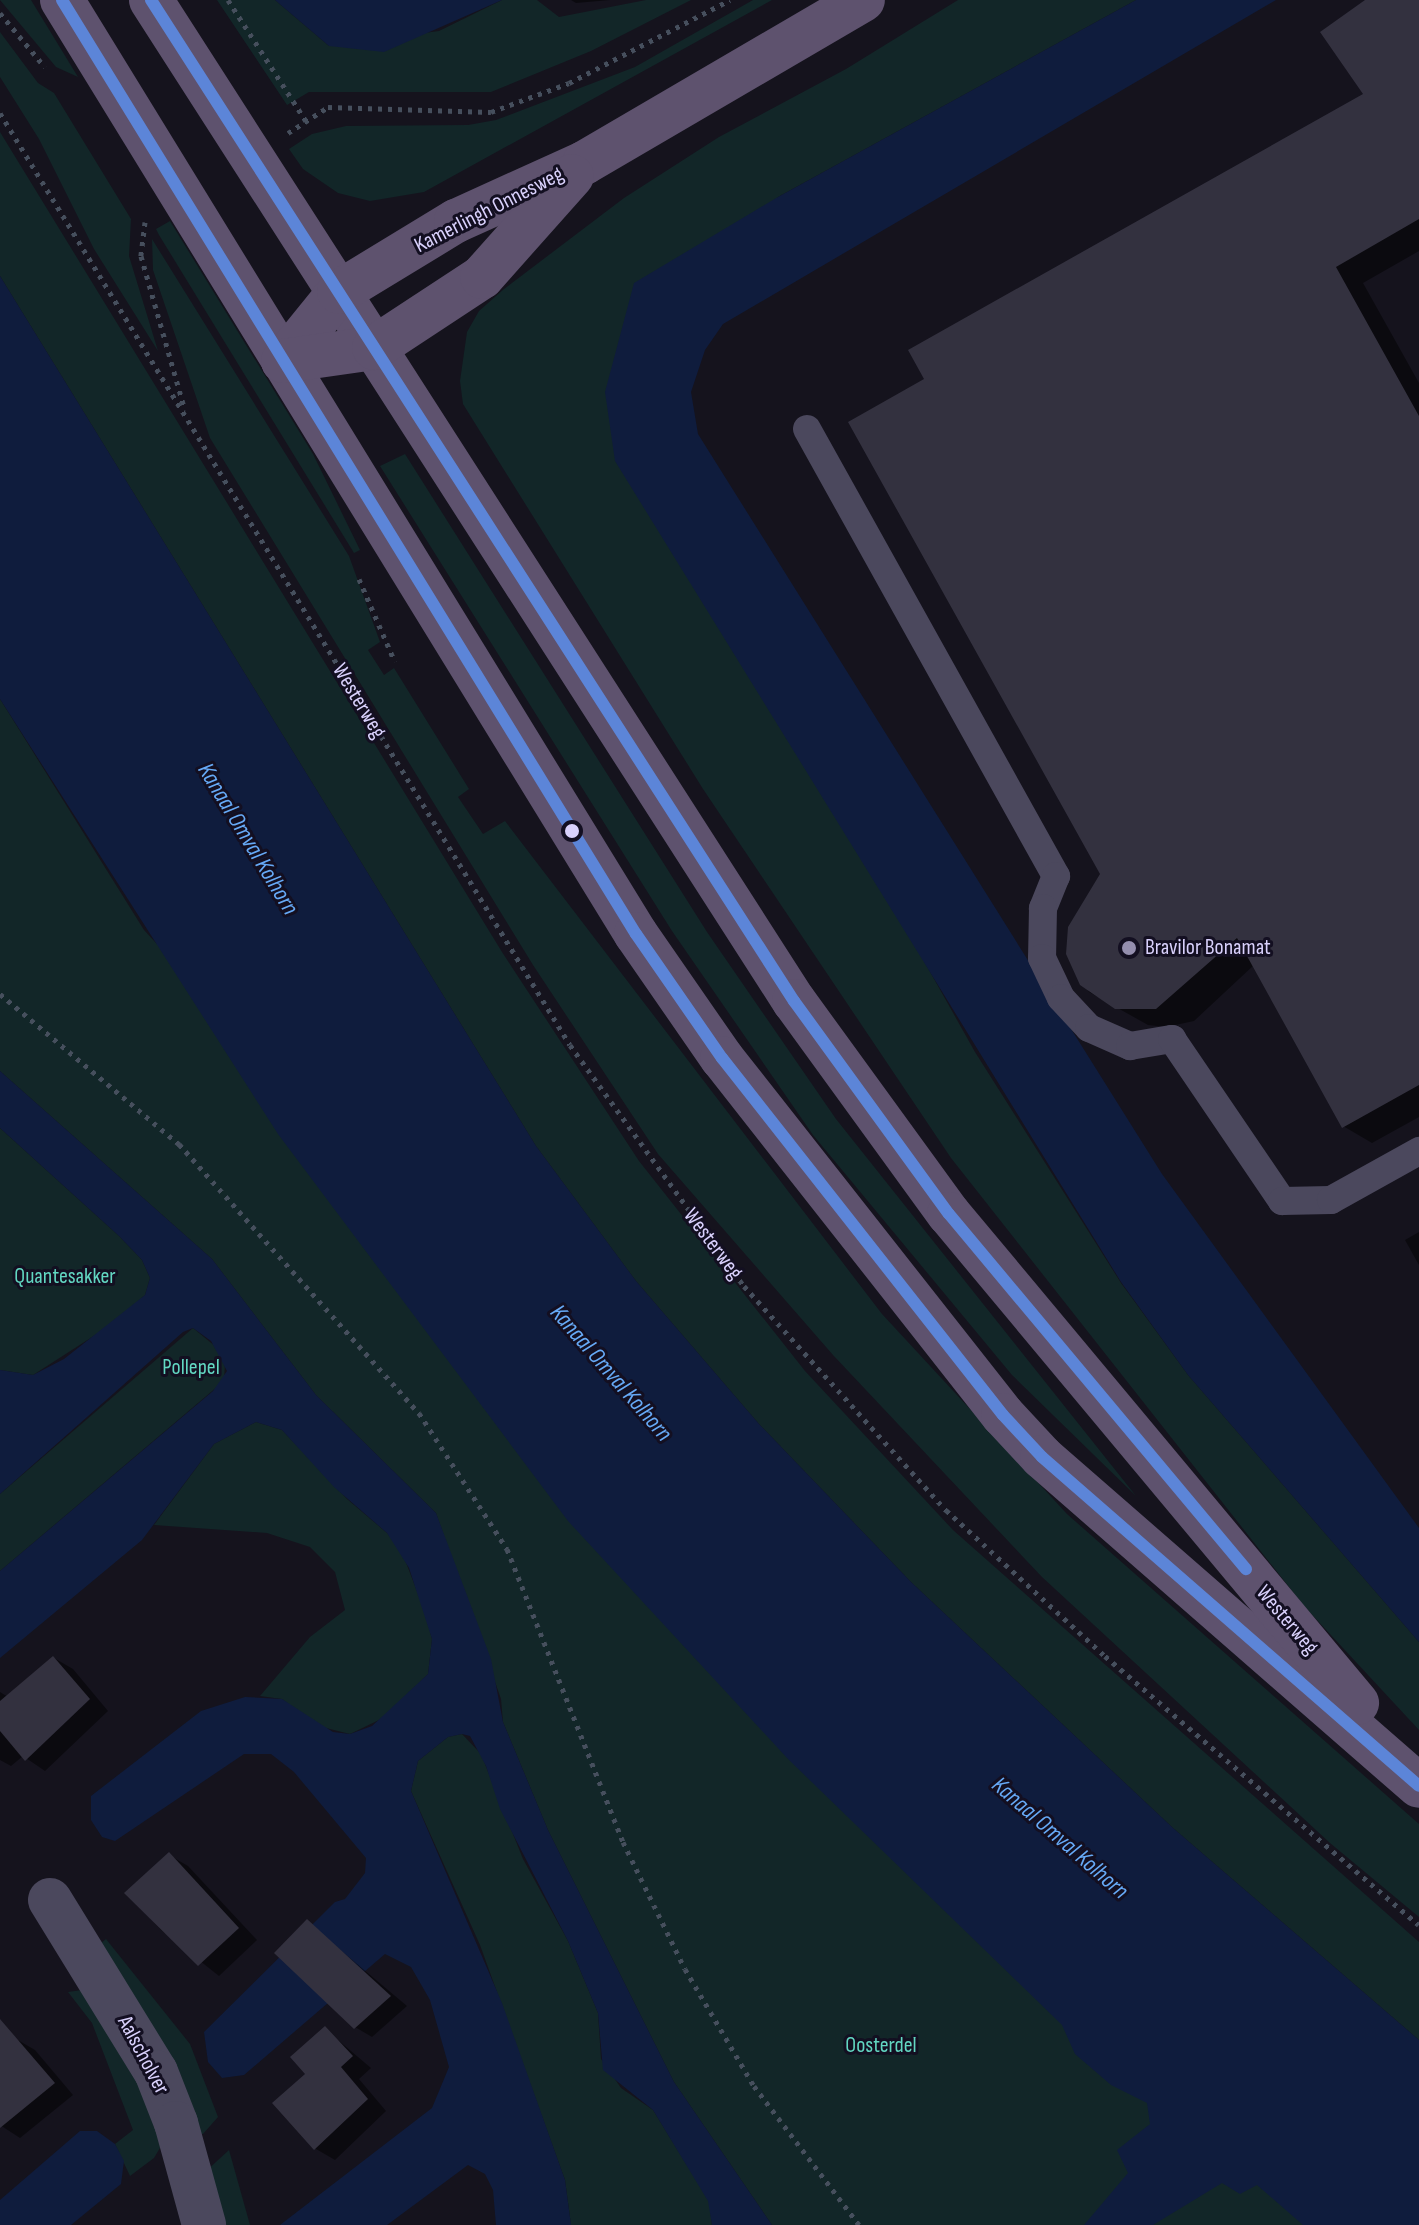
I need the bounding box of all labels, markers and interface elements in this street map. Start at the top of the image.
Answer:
street label: Kamerlingh Onnesweg [410,161,568,259]
street label: Westerweg [326,659,392,743]
water label: Kanaal Omval Kolhorn [191,758,305,920]
unlabelled marker [564,823,580,839]
place label: Bravilor Bonamat [1145,935,1271,961]
marker: Bravilor Bonamat [1120,939,1138,957]
street label: Westerweg [678,1203,748,1285]
park label: Quantesakker [14,1264,116,1290]
water label: Kanaal Omval Kolhorn [544,1299,678,1447]
park label: Pollepel [162,1355,220,1381]
street label: Westerweg [1250,1580,1324,1660]
water label: Kanaal Omval Kolhorn [986,1771,1134,1905]
street label: Aalscholver [111,2011,175,2099]
park label: Oosterdel [845,2033,917,2059]

